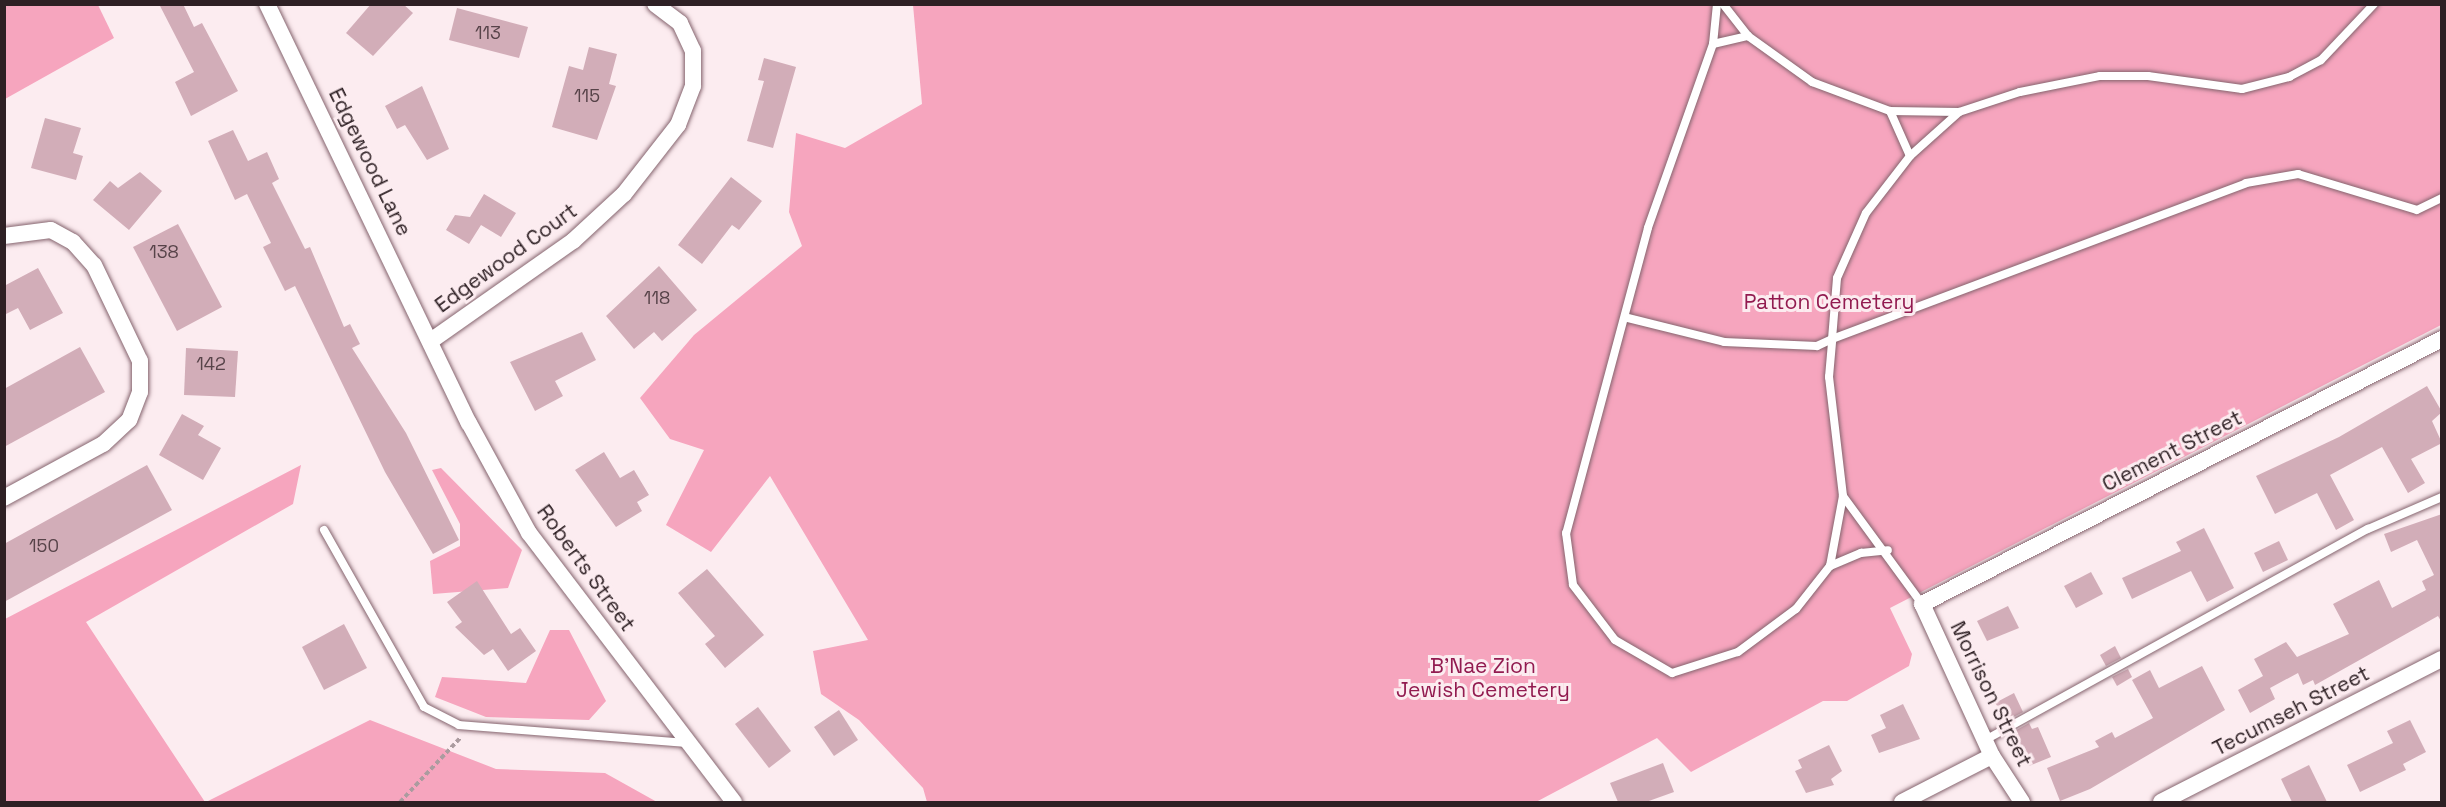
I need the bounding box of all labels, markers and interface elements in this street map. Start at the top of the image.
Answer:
house number: 113 [475,22,501,44]
street label: Edgewood Lane [323,84,417,240]
house number: 115 [574,85,600,107]
street label: Edgewood Court [430,198,582,318]
house number: 138 [149,241,179,263]
house number: 118 [644,287,670,309]
park label: Patton Cemetery [1744,289,1914,315]
house number: 142 [196,353,226,375]
street label: Clement Street [2098,405,2246,497]
street label: Roberts Street [532,500,640,636]
house number: 150 [29,535,59,557]
street label: Morrison Street [1945,617,2037,771]
park label: B'Nae Zion Jewish Cemetery [1396,653,1570,703]
street label: Tecumseh Street [2209,661,2373,761]

